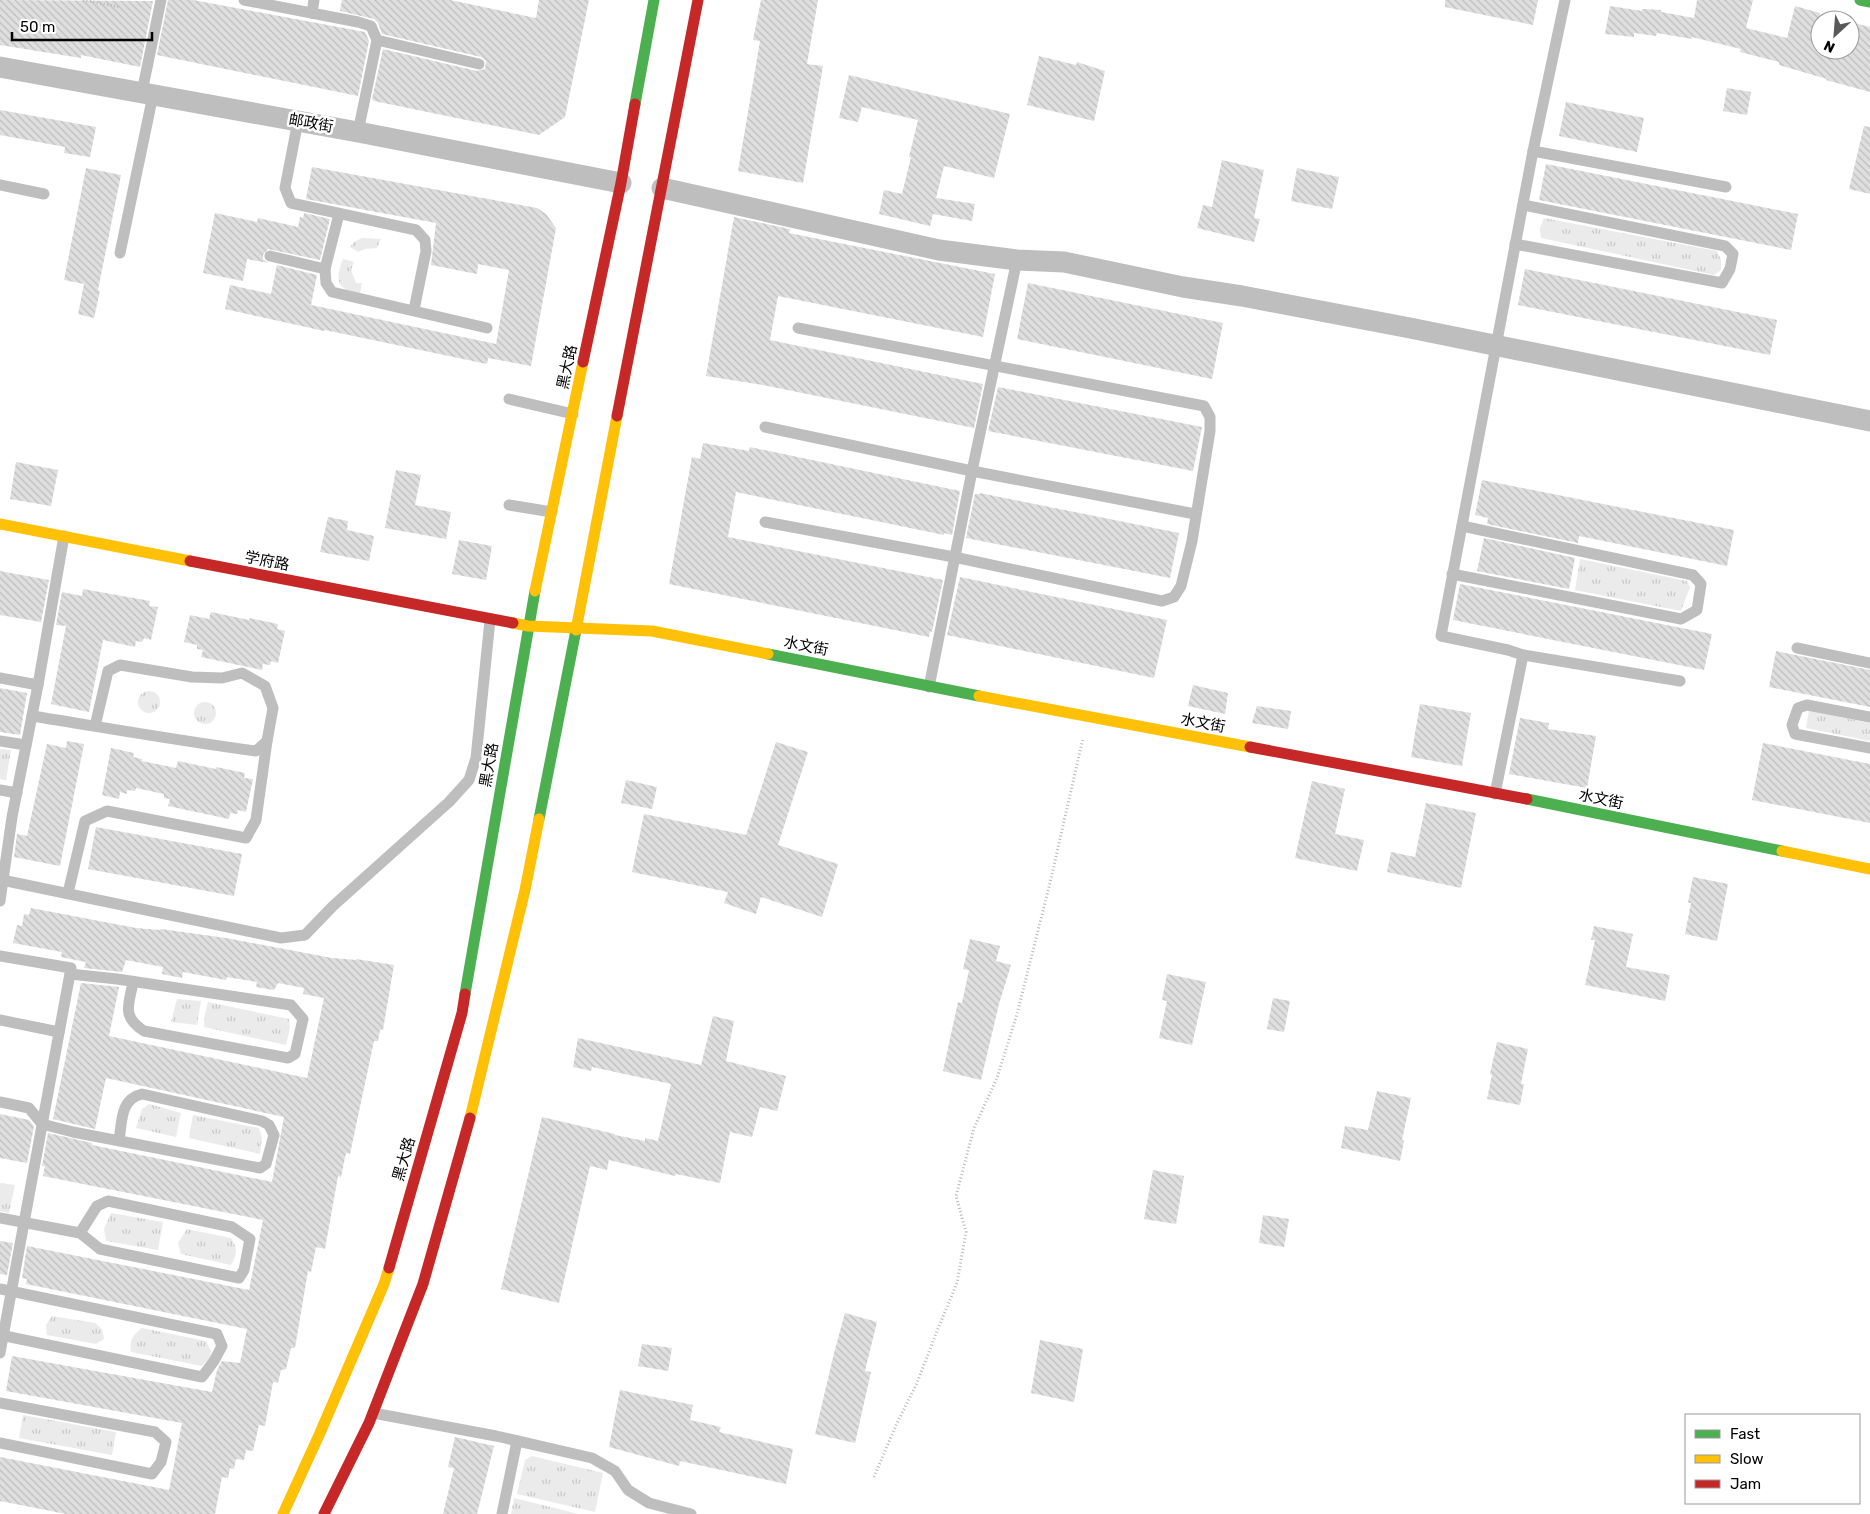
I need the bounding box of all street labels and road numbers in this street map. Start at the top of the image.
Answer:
street label: 邮政街 [287,110,335,136]
street label: 黑大路 [554,343,580,391]
street label: 学府路 [243,548,291,574]
street label: 水文街 [782,633,830,659]
street label: 水文街 [1179,710,1227,736]
street label: 黑大路 [476,741,502,789]
street label: 水文街 [1577,786,1625,812]
street label: 黑大路 [389,1135,419,1183]

